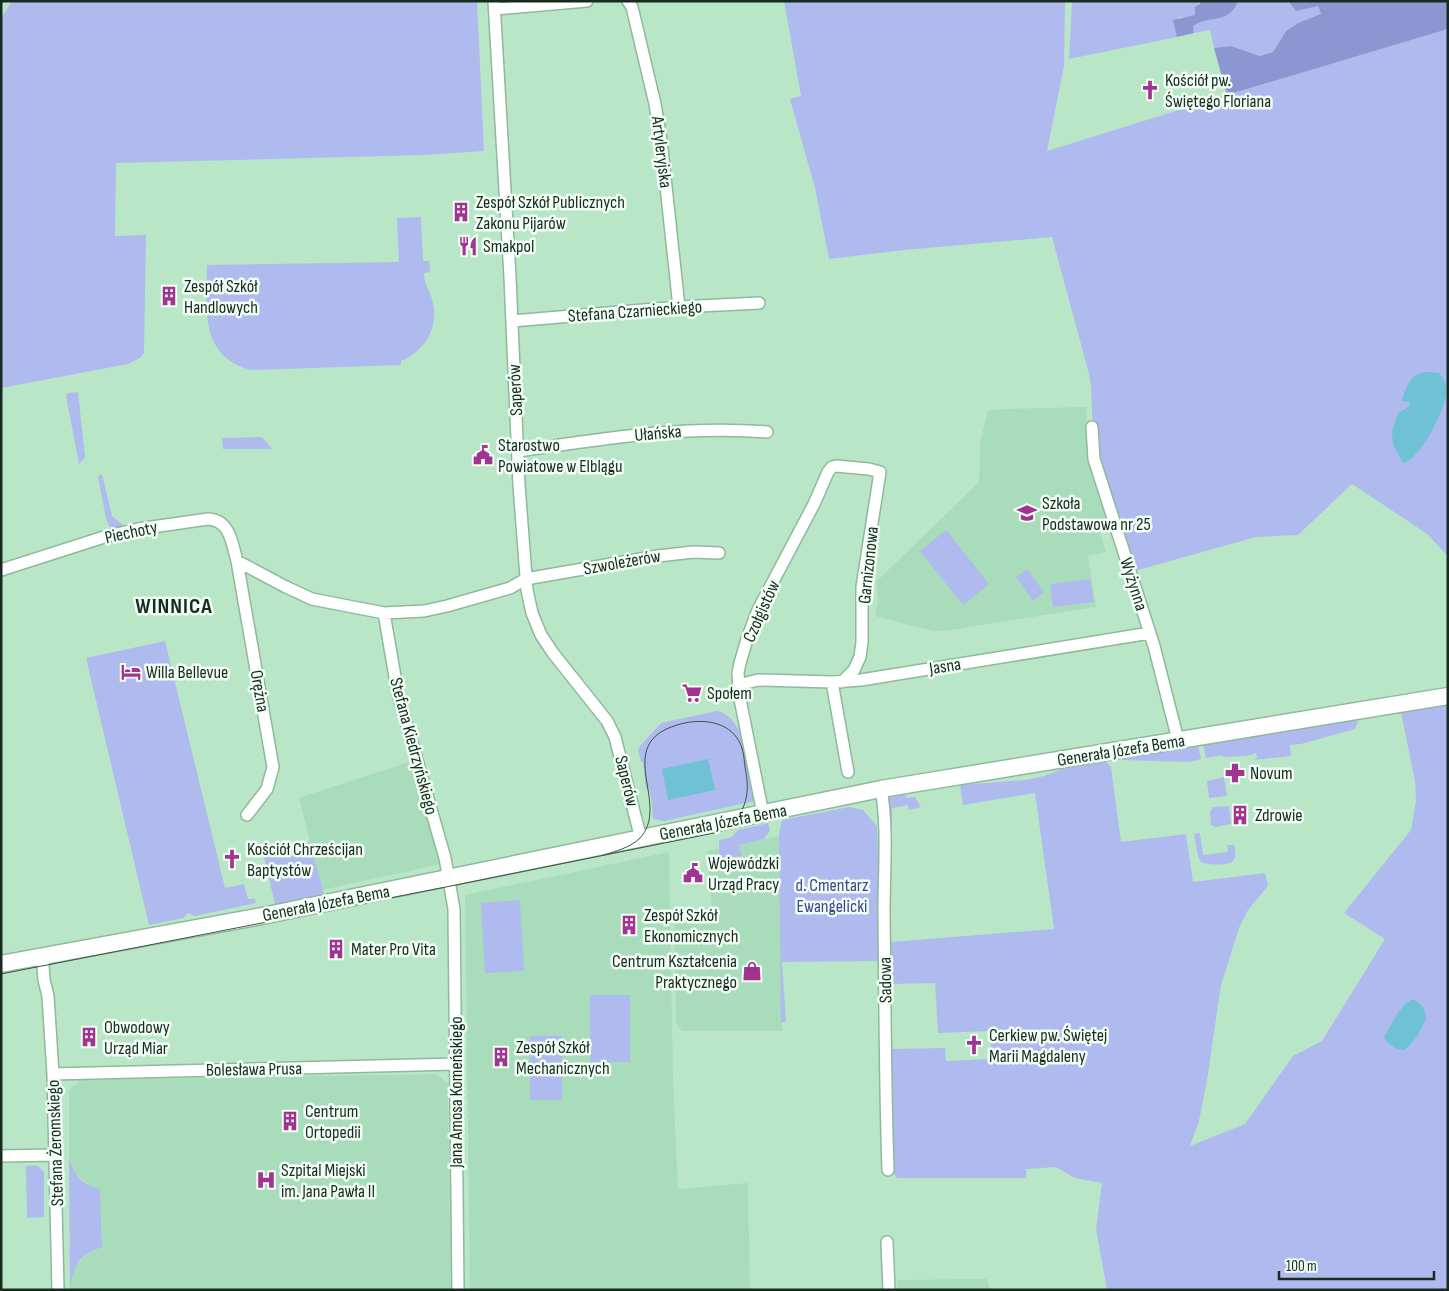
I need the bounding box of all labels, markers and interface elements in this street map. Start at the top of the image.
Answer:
place label: Kościół pw. Świętego Floriana [1165,70,1271,112]
church icon: Kościół pw. Świętego Floriana [1139,79,1161,101]
street label: Artyleryjska [647,114,676,189]
place label: Zespół Szkół Publicznych Zakonu Pijarów [476,192,625,234]
building icon: Zespół Szkół Publicznych Zakonu Pijarów [450,201,472,223]
restaurant icon: Smakpol [457,235,479,257]
place label: Smakpol [483,236,534,257]
place label: Zespół Szkół Handlowych [184,276,258,318]
building icon: Zespół Szkół Handlowych [158,285,180,307]
street label: Stefana Czarnieckiego [567,296,703,327]
street label: Saperów [504,364,527,416]
street label: Ułańska [634,421,683,446]
place label: Starostwo Powiatowe w Elblągu [498,435,622,477]
public building icon: Starostwo Powiatowe w Elblągu [472,444,494,466]
place label: Szkoła Podstawowa nr 25 [1042,493,1151,535]
school or university icon: Szkoła Podstawowa nr 25 [1016,502,1038,524]
street label: Piechoty [103,517,159,548]
street label: Garnizonowa [854,525,883,605]
street label: Szwoleżerów [582,545,662,580]
street label: Wyżynna [1115,555,1152,613]
street label: Czołgistów [739,577,784,645]
district label: WINNICA [135,593,213,620]
street label: Jasna [927,654,962,680]
hotel icon: Willa Bellevue [120,661,142,683]
place label: Willa Bellevue [146,662,228,683]
street label: Orężna [246,669,274,714]
street label: Stefana Kiedrzyńskiego [385,675,442,817]
supermarket icon: Społem [681,682,703,704]
place label: Społem [707,683,752,704]
street label: Generała Józefa Bema [1056,730,1187,771]
street label: Saperów [610,753,643,809]
pharmacy icon: Novum [1224,762,1246,784]
place label: Novum [1250,763,1293,784]
street label: Generała Józefa Bema [658,800,789,845]
building icon: Zdrowie [1229,804,1251,826]
place label: Zdrowie [1255,805,1303,826]
place label: Kościół Chrześcijan Baptystów [247,839,363,881]
church icon: Kościół Chrześcijan Baptystów [221,848,243,870]
place label: Wojewódzki Urząd Pracy [708,853,779,895]
public building icon: Wojewódzki Urząd Pracy [682,862,704,884]
park label: d. Cmentarz Ewangelicki [795,875,869,917]
street label: Generała Józefa Bema [261,881,392,926]
place label: Zespół Szkół Ekonomicznych [644,905,738,947]
building icon: Zespół Szkół Ekonomicznych [618,914,640,936]
building icon: Mater Pro Vita [325,938,347,960]
place label: Mater Pro Vita [351,939,436,960]
place label: Centrum Kształcenia Praktycznego [612,951,737,993]
street label: Sadowa [875,957,896,1003]
shop icon: Centrum Kształcenia Praktycznego [741,960,763,982]
street label: Jana Amosa Komeńskiego [446,1016,467,1169]
place label: Obwodowy Urząd Miar [104,1017,170,1059]
place label: Cerkiew pw. Świętej Marii Magdaleny [989,1025,1107,1067]
building icon: Obwodowy Urząd Miar [78,1026,100,1048]
church icon: Cerkiew pw. Świętej Marii Magdaleny [963,1034,985,1056]
place label: Zespół Szkół Mechanicznych [516,1037,610,1079]
building icon: Zespół Szkół Mechanicznych [490,1046,512,1068]
street label: Bolesława Prusa [206,1058,302,1081]
street label: Stefana Żeromskiego [43,1079,68,1207]
place label: Centrum Ortopedii [305,1101,361,1143]
building icon: Centrum Ortopedii [279,1110,301,1132]
place label: Szpital Miejski im. Jana Pawła II [281,1160,375,1202]
hospital icon: Szpital Miejski im. Jana Pawła II [255,1169,277,1191]
scale bar [1279,1248,1434,1280]
text: 100 m [1286,1257,1317,1276]

